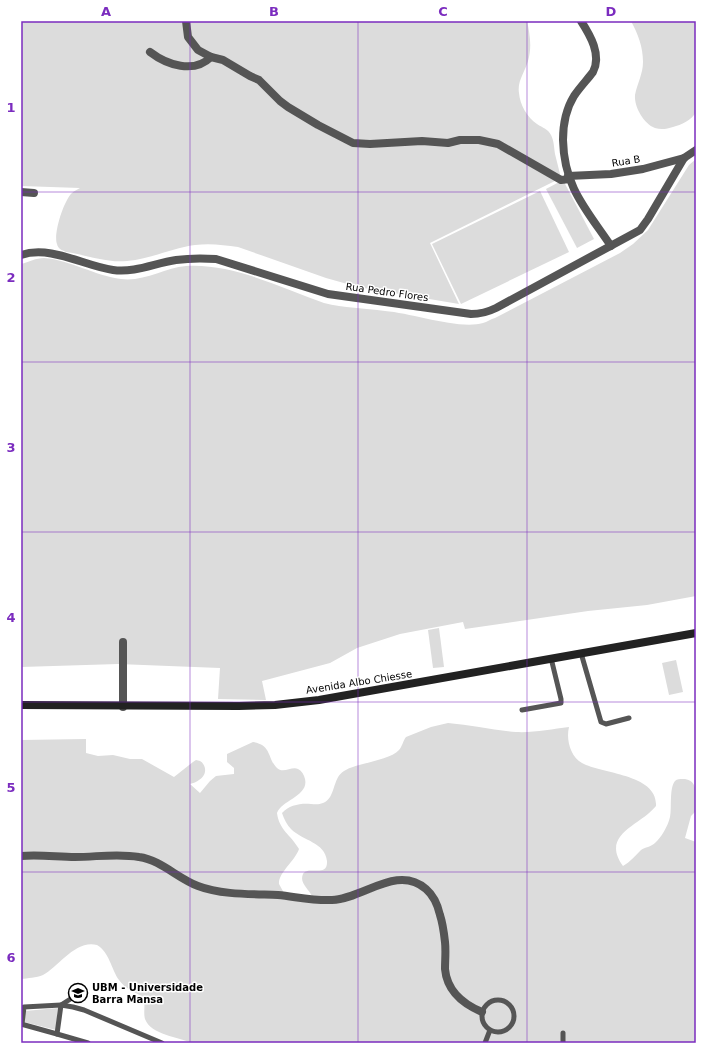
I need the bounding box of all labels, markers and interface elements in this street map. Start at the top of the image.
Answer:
text: A [101,4,111,19]
text: B [269,4,279,19]
text: C [438,4,448,19]
text: D [606,4,617,19]
text: 1 [6,100,16,115]
street label: Rua B [611,153,641,169]
text: 2 [6,270,16,285]
street label: Rua Pedro Flores [345,281,429,303]
text: 3 [6,440,16,455]
text: 4 [6,610,16,625]
street label: Avenida Albo Chiesse [305,668,413,696]
text: 5 [6,780,16,795]
text: 6 [6,950,16,965]
school or university icon: UBM - Universidade Barra Mansa [67,982,89,1004]
place label: UBM - Universidade Barra Mansa [92,982,203,1005]

